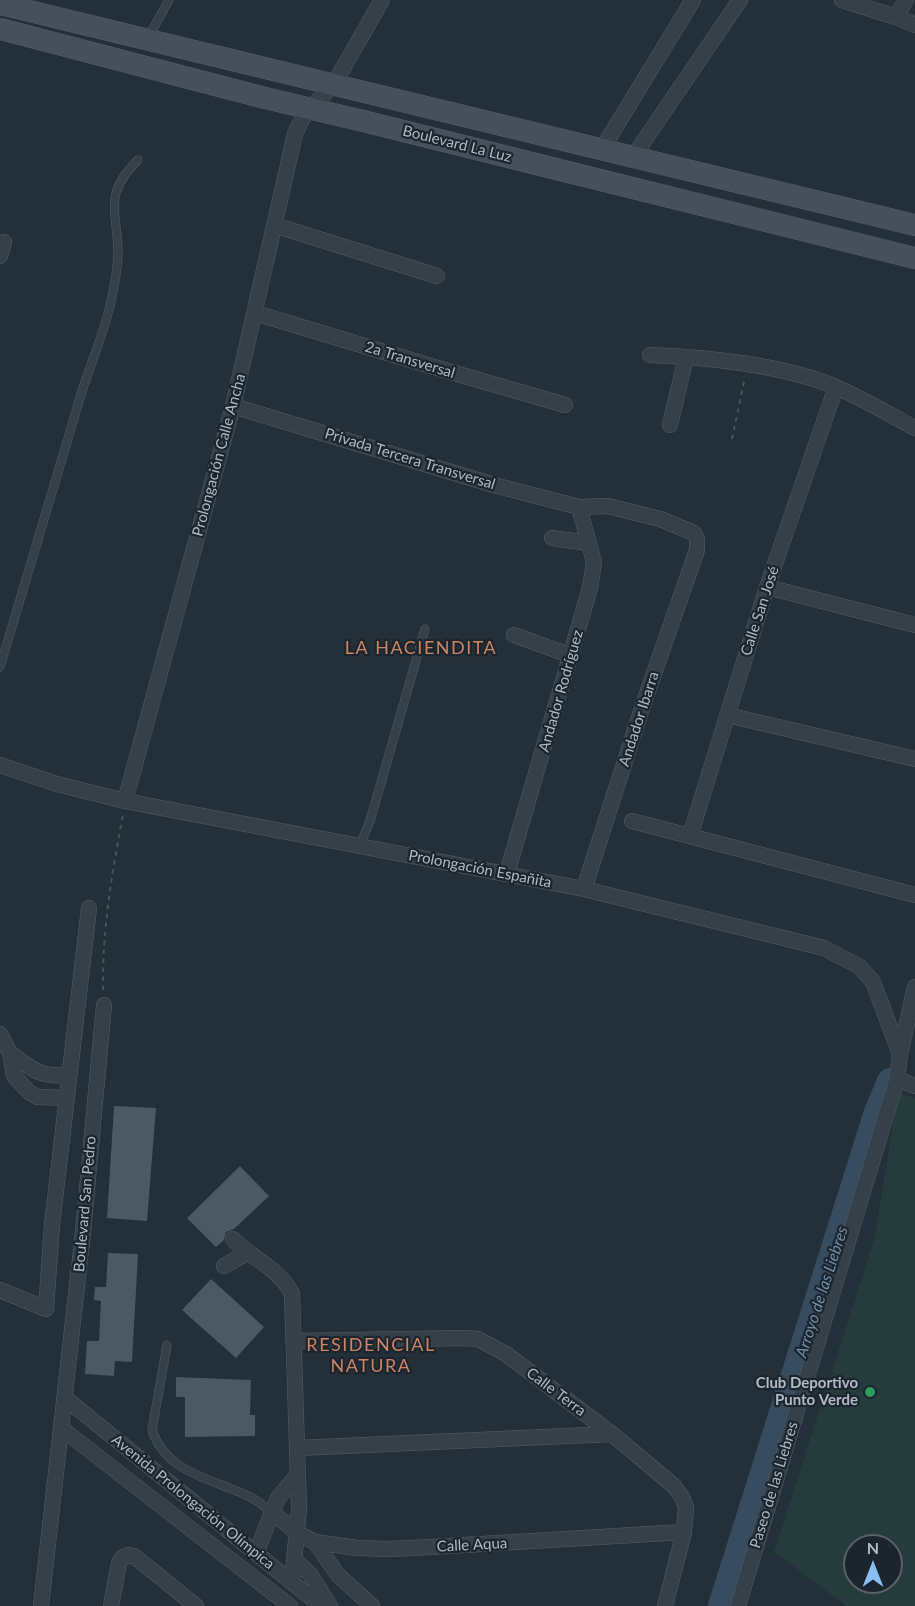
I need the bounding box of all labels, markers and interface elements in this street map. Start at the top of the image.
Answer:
street label: Boulevard La Luz [401,122,513,166]
street label: 2a Transversal [363,338,457,382]
street label: Prolongación Calle Ancha [189,372,249,538]
street label: Privada Tercera Transversal [323,424,497,494]
street label: Calle San José [737,564,783,658]
street label: Andador Rodríguez [535,628,587,754]
district label: LA HACIENDITA [345,637,497,659]
street label: Andador Ibarra [615,669,663,769]
street label: Prolongación Españita [407,846,553,892]
street label: Boulevard San Pedro [70,1135,100,1273]
water label: Arroyo de las Liebres [792,1224,852,1360]
district label: RESIDENCIAL NATURA [306,1334,436,1376]
street label: Calle Terra [523,1364,589,1420]
place label: Club Deportivo Punto Verde [756,1374,858,1409]
marker: Club Deportivo Punto Verde [863,1385,877,1399]
street label: Paseo de las Liebres [746,1419,802,1551]
street label: Avenida Prolongación Olímpica [108,1431,278,1573]
street label: Calle Aqua [436,1534,508,1556]
north arrow [843,1534,903,1594]
text: N [867,1538,879,1557]

